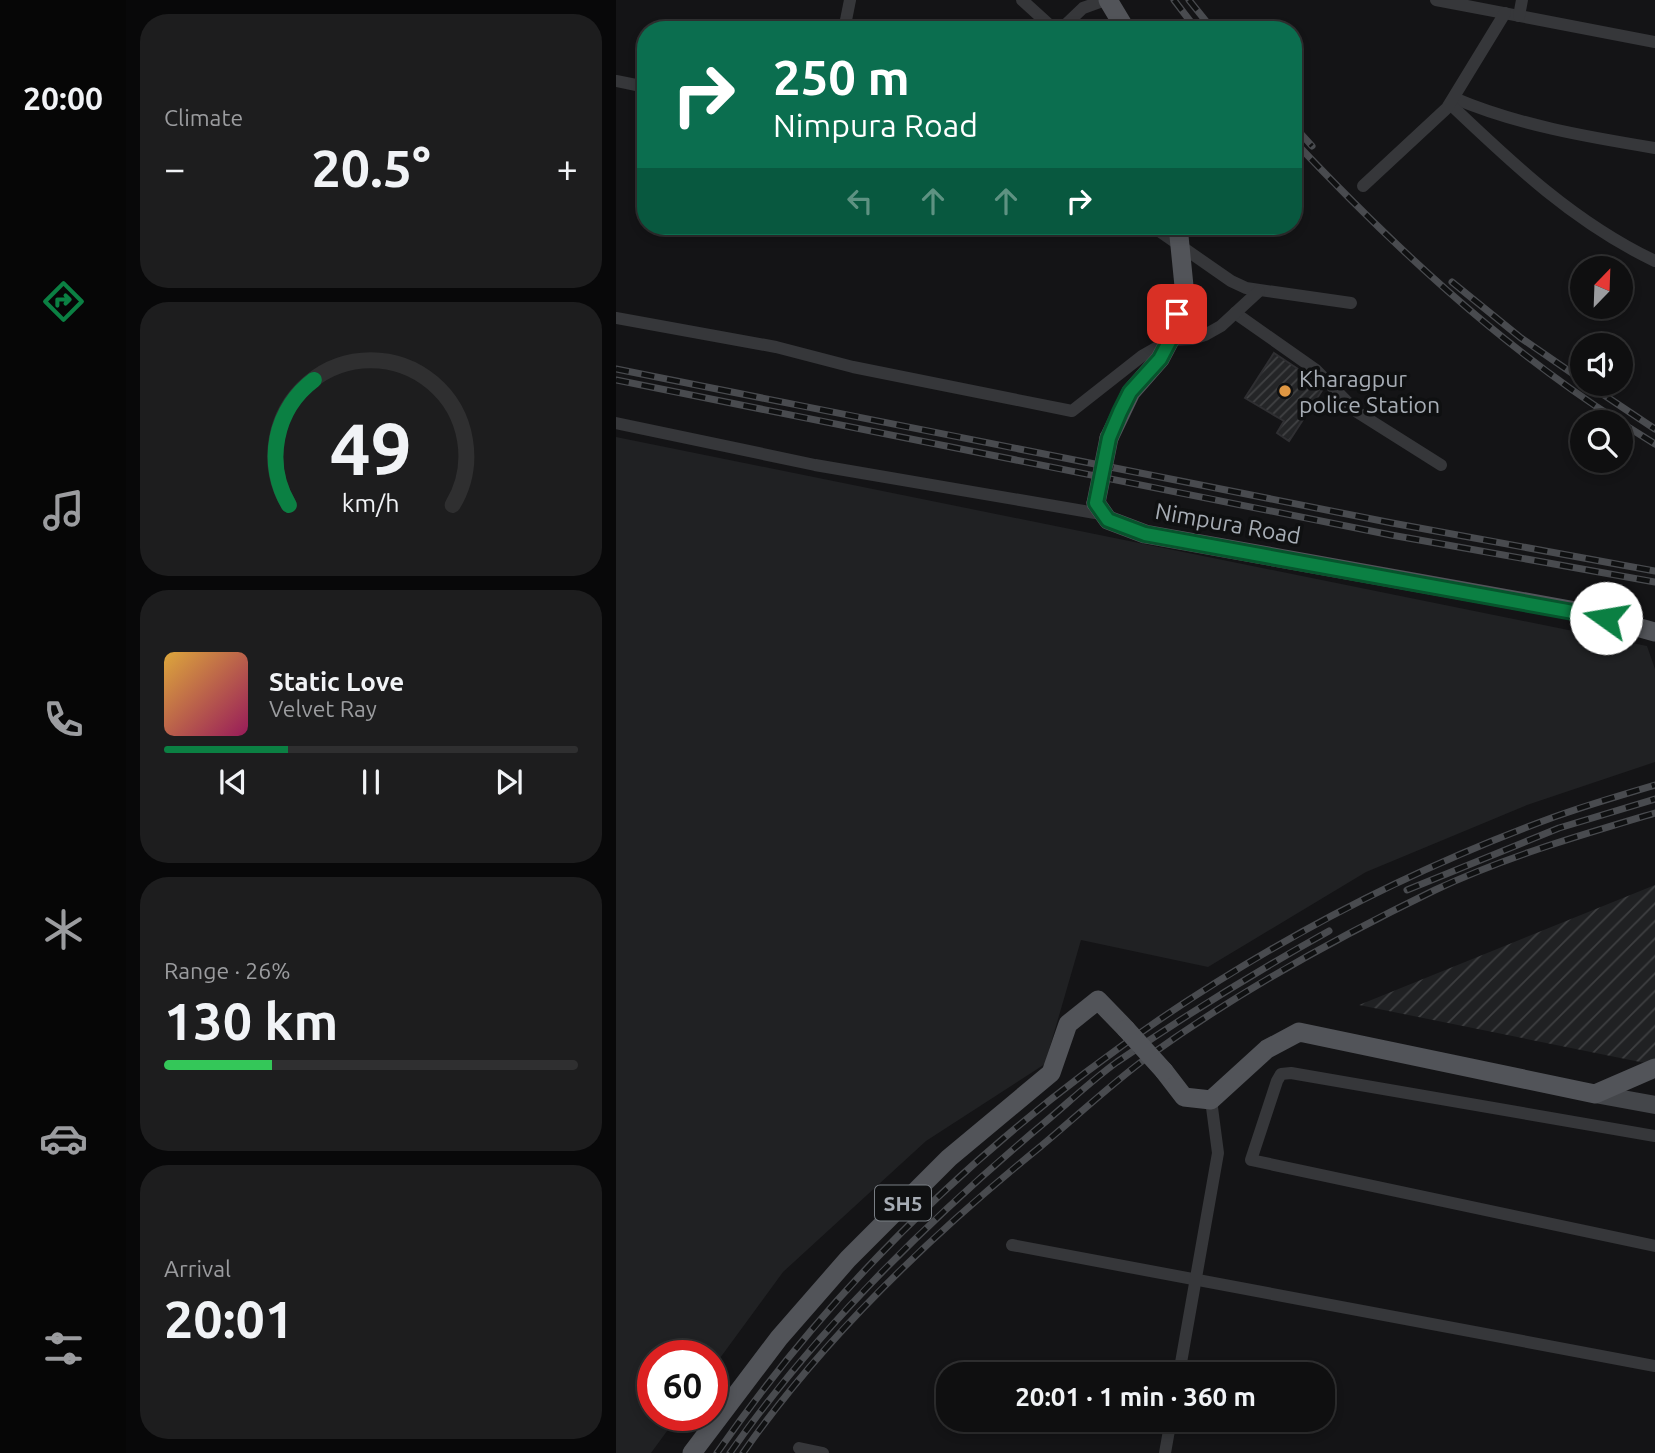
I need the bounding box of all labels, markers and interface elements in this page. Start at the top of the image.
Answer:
icon: right [658,49,749,140]
text: 250 m [773,49,910,104]
text: 20:00 [23,80,103,116]
text: Climate [164,105,243,130]
text: Nimpura Road [773,107,978,143]
text: 20.5° [311,139,431,197]
text: − [164,147,185,189]
text: + [557,147,578,189]
icon: left [841,182,879,220]
icon: ahead [914,182,952,220]
icon: ahead [987,182,1025,220]
icon: right [1060,182,1098,220]
north arrow [1570,256,1633,318]
map controls [1570,256,1633,473]
icon: directions [39,277,88,326]
pin [1147,284,1207,344]
icon: arrive [1158,295,1196,333]
button: sound [1570,333,1633,396]
place label: Kharagpur police Station [1299,366,1440,417]
marker: Kharagpur police Station [1277,383,1293,399]
text: 49 [330,407,412,489]
button: search [1570,410,1633,473]
icon: music [39,486,88,535]
text: km/h [342,488,400,516]
street label: Nimpura Road [1153,498,1303,548]
position arrow [1569,581,1643,655]
text: Static Love [269,667,404,696]
icon: phone [39,695,88,744]
text: Velvet Ray [269,696,377,721]
icon: previous [214,763,252,801]
icon: pause [352,763,390,801]
icon: next [490,763,528,801]
icon: climate [39,905,88,954]
text: Range · 26% [164,958,291,983]
text: 130 km [164,992,338,1050]
icon: car [39,1114,88,1163]
road number: SH5 [875,1186,931,1220]
text: Arrival [164,1256,231,1281]
text: 20:01 [164,1290,294,1348]
icon: filters [39,1324,88,1373]
speed limit sign: 60 [637,1340,728,1431]
text: 20:01 · 1 min · 360 m [1015,1382,1256,1411]

